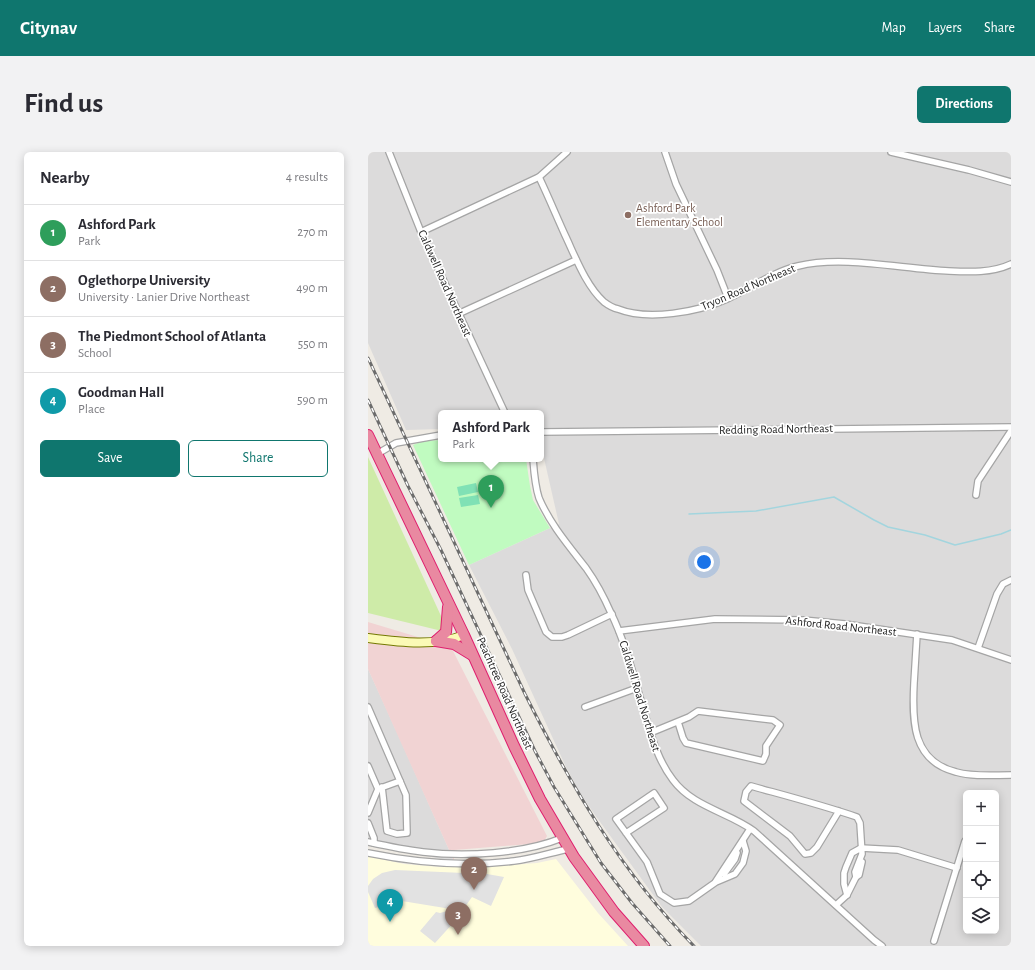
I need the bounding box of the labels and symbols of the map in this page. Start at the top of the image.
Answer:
place label: Ashford Park Elementary School [636,202,723,229]
marker: Ashford Park Elementary School [623,210,633,220]
street label: Caldwell Road Northeast [416,228,474,338]
street label: Tryon Road Northeast [699,262,797,313]
street label: Redding Road Northeast [719,422,833,436]
pin: 1 [478,475,504,508]
your location [694,552,714,572]
street label: Ashford Road Northeast [785,614,897,638]
street label: Peachtree Road Northeast [475,635,535,751]
street label: Caldwell Road Northeast [617,639,663,753]
pin: 2 [461,857,487,890]
pin: 4 [377,889,403,922]
pin: 3 [445,902,471,935]

